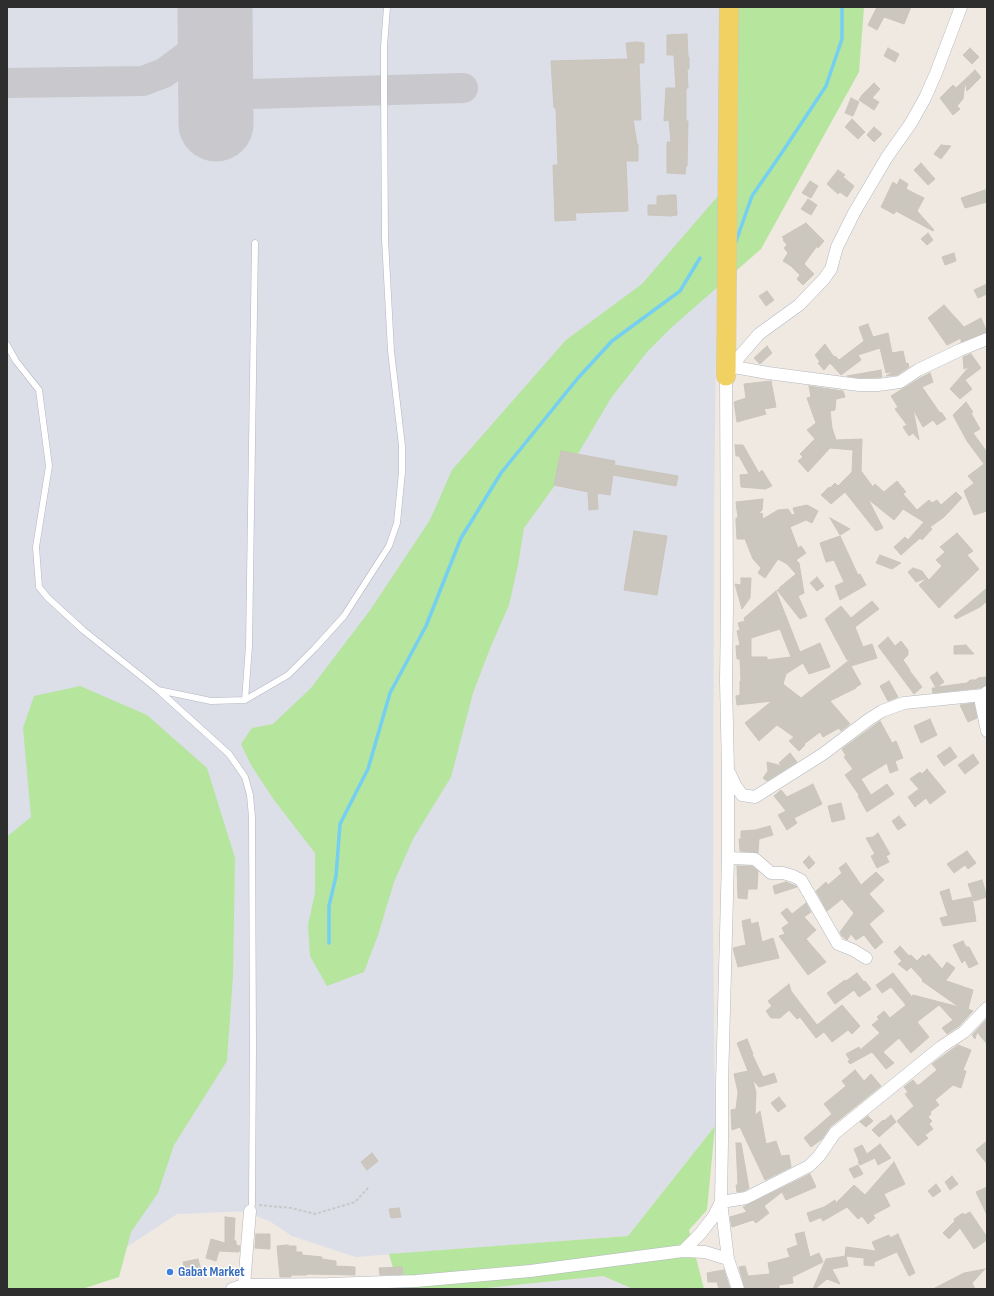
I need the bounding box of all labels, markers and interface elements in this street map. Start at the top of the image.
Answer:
place label: Gabat Market [178,1264,245,1280]
marker: Gabat Market [165,1267,175,1277]

